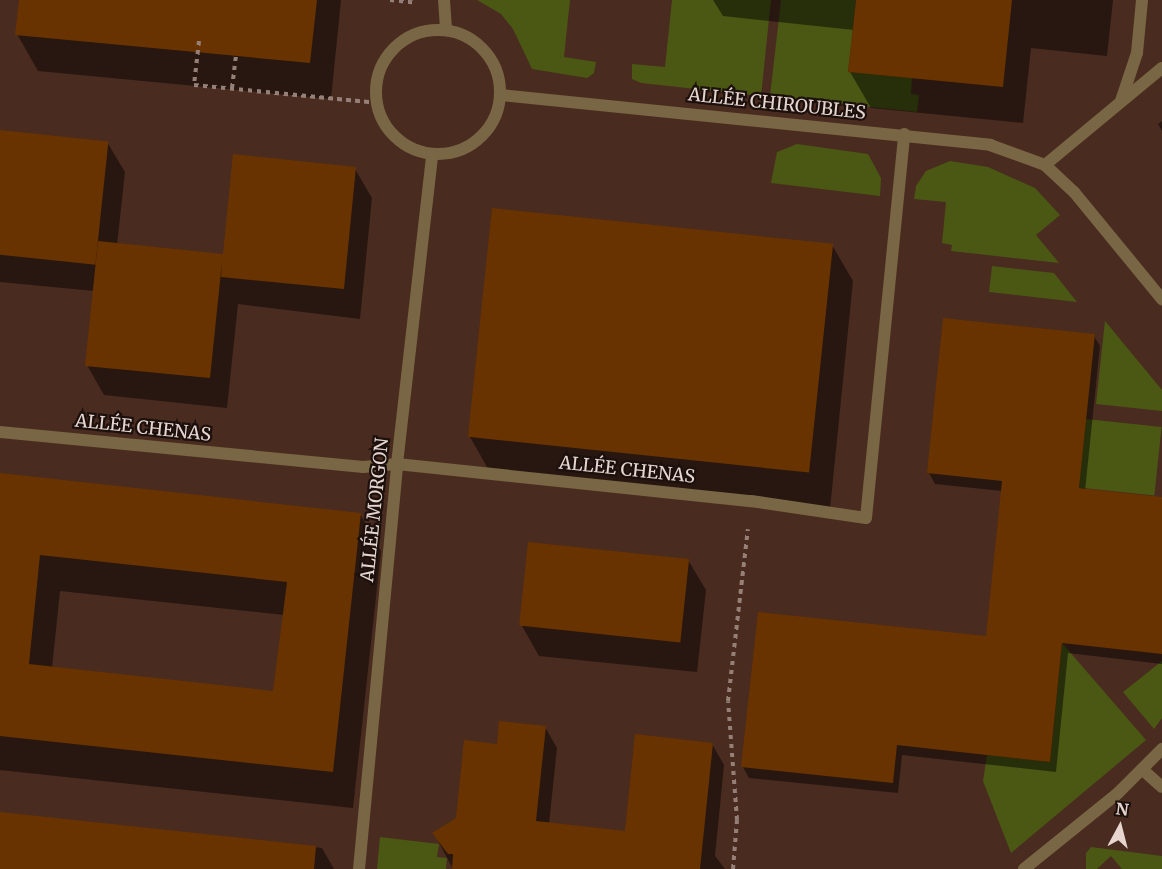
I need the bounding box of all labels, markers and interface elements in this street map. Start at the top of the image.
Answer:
street label: ALLÉE CHIROUBLES [687,84,867,124]
street label: ALLÉE CHENAS [74,410,212,446]
street label: ALLÉE MORGON [357,437,393,583]
street label: ALLÉE CHENAS [558,452,696,488]
north arrow [1090,797,1150,857]
text: N [1115,798,1130,820]

